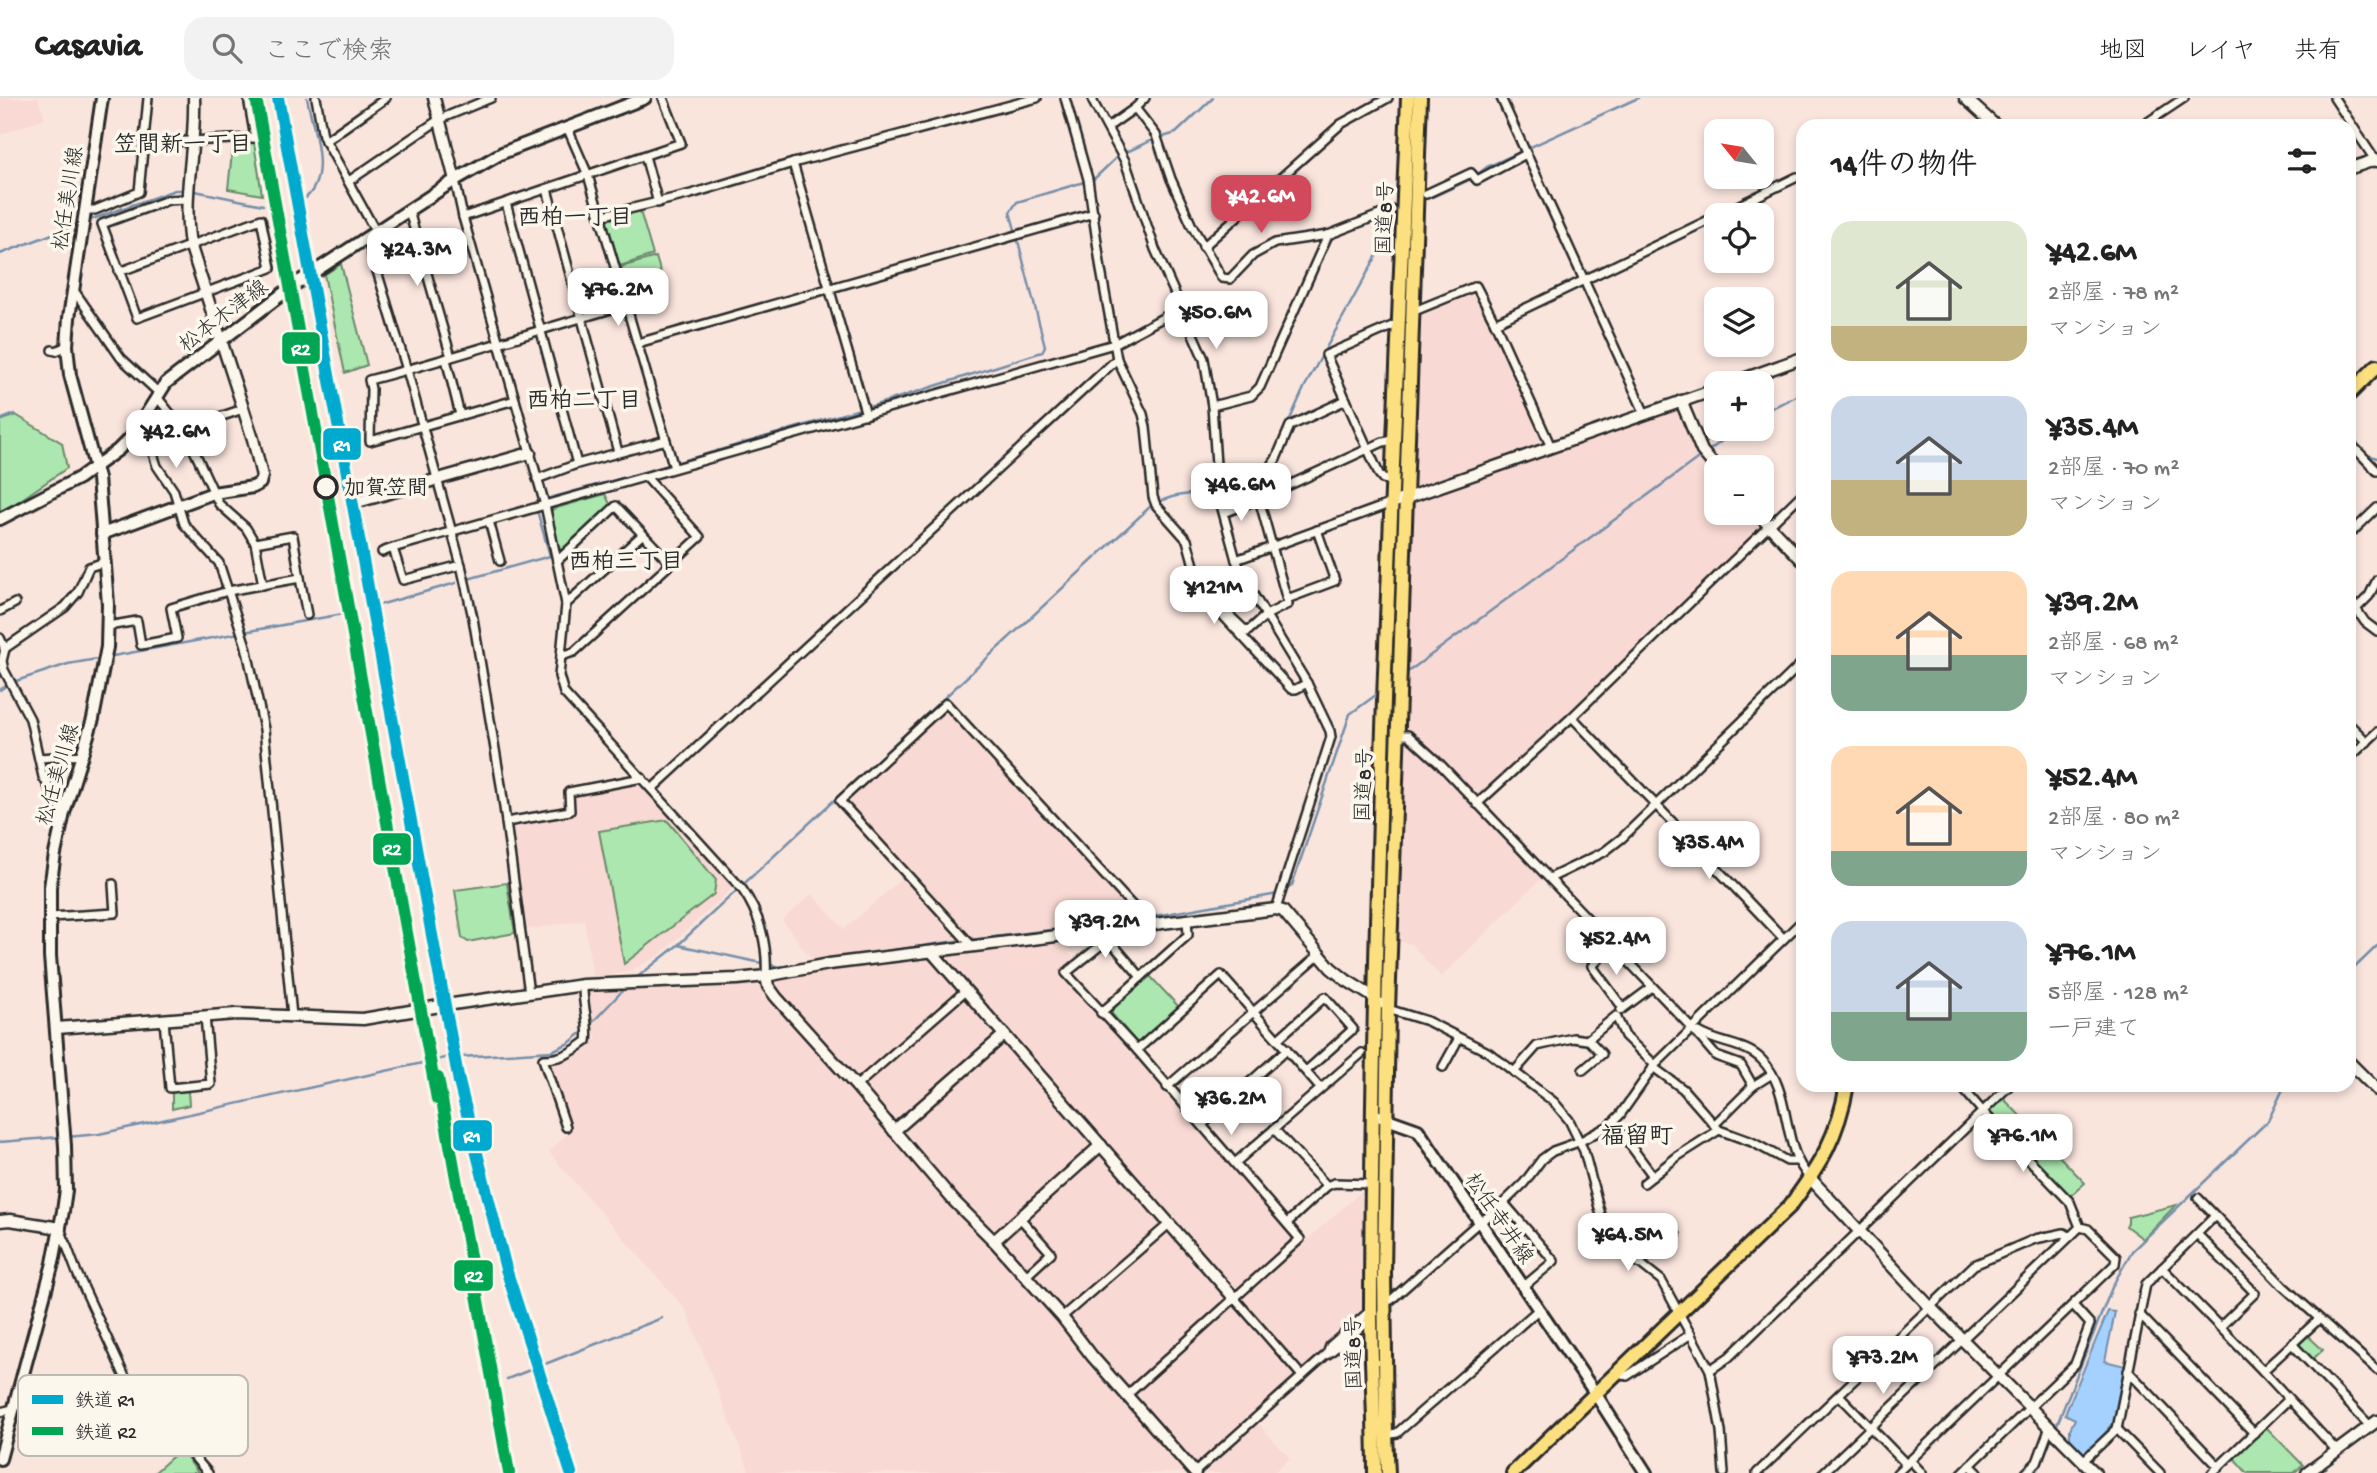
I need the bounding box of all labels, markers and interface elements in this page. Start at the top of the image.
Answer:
search box [184,17,674,80]
text: Casavia [35,29,142,67]
icon: search [208,29,246,67]
text: ここで検索 [264,38,394,69]
text: 地図 [2099,38,2147,67]
text: レイヤ [2185,38,2256,67]
text: 共有 [2294,38,2342,67]
north arrow [1704,119,1774,189]
map controls [1704,119,1774,525]
district label: 笠間新一丁目 [114,132,252,160]
icon: filters [2283,142,2321,180]
street label: 松任美川線 [49,145,91,252]
text: 14件の物件 [1831,150,1977,185]
pin: ¥42.6M [1204,176,1318,235]
street label: 国道8号 [1373,180,1401,256]
text: ¥42.6M [1227,184,1295,211]
button: locate [1704,203,1774,273]
district label: 西柏一丁目 [518,205,633,233]
pin: ¥24.3M [360,228,474,288]
text: ¥24.3M [383,237,451,264]
text: ¥42.6M [2048,237,2136,272]
icon: home [1887,249,1971,333]
pin: ¥76.2M [561,268,675,328]
street label: 松本木津線 [175,275,275,359]
text: ¥76.2M [584,277,652,304]
text: 2部屋 · 78 m² [2048,281,2179,308]
button: layers [1704,287,1774,357]
pin: ¥50.6M [1159,292,1273,351]
text: ¥50.6M [1181,300,1251,327]
text: マンション [2048,317,2162,344]
line badge: R2 [281,331,321,365]
text: R2 [290,340,311,363]
button: + [1704,371,1774,441]
district label: 西柏二丁目 [527,388,642,416]
pin: ¥42.6M [119,410,233,470]
text: ¥35.4M [2048,412,2138,447]
text: ¥42.6M [142,419,210,446]
icon: home [1887,424,1971,508]
line badge: R1 [322,427,362,461]
text: R1 [332,436,351,459]
button: − [1704,455,1774,525]
text: 2部屋 · 70 m² [2048,456,2179,483]
pin: ¥46.6M [1184,464,1298,523]
text: ¥46.6M [1207,472,1275,499]
marker: 加賀笠間 [314,475,338,499]
place label: 加賀笠間 [344,476,428,503]
text: マンション [2048,492,2162,519]
district label: 西柏三丁目 [569,549,684,577]
pin: ¥121M [1165,566,1263,626]
text: ¥121M [1186,575,1242,602]
text: ¥39.2M [2048,587,2137,622]
icon: home [1887,599,1971,683]
text: 2部屋 · 68 m² [2048,631,2179,658]
text: マンション [2048,667,2162,694]
street label: 松任美川線 [33,721,87,829]
street label: 国道8号 [1352,747,1380,823]
text: ¥52.4M [2048,762,2137,797]
icon: home [1887,774,1971,858]
text: 2部屋 · 80 m² [2048,806,2180,833]
pin: ¥35.4M [1652,822,1766,881]
text: ¥35.4M [1675,830,1743,857]
line badge: R2 [372,832,412,866]
text: R2 [381,840,402,863]
text: マンション [2048,842,2162,869]
pin: ¥39.2M [1048,900,1162,960]
text: ¥39.2M [1071,909,1139,936]
pin: ¥52.4M [1559,918,1673,977]
text: ¥52.4M [1582,926,1650,953]
text: ¥76.1M [2048,937,2135,972]
icon: home [1887,949,1971,1033]
text: 5部屋 · 128 m² [2048,981,2188,1008]
text: 一戸建て [2048,1017,2140,1044]
pin: ¥36.2M [1174,1077,1288,1137]
text: ¥36.2M [1197,1086,1265,1113]
pin: ¥76.1M [1966,1114,2080,1174]
line badge: R1 [452,1119,493,1152]
district label: 福留町 [1601,1123,1673,1153]
text: ¥76.1M [1990,1123,2056,1150]
text: R1 [462,1127,481,1150]
street label: 松任寺井線 [1457,1168,1538,1270]
pin: ¥64.5M [1571,1214,1685,1273]
text: ¥64.5M [1594,1222,1662,1249]
line badge: R2 [453,1259,494,1292]
text: R2 [463,1267,484,1290]
street label: 国道8号 [1342,1315,1370,1390]
pin: ¥73.2M [1826,1336,1940,1396]
text: ¥73.2M [1848,1345,1918,1372]
legend [18,1375,248,1456]
text: 鉄道 R1 [75,1390,135,1414]
text: 鉄道 R2 [75,1422,137,1446]

